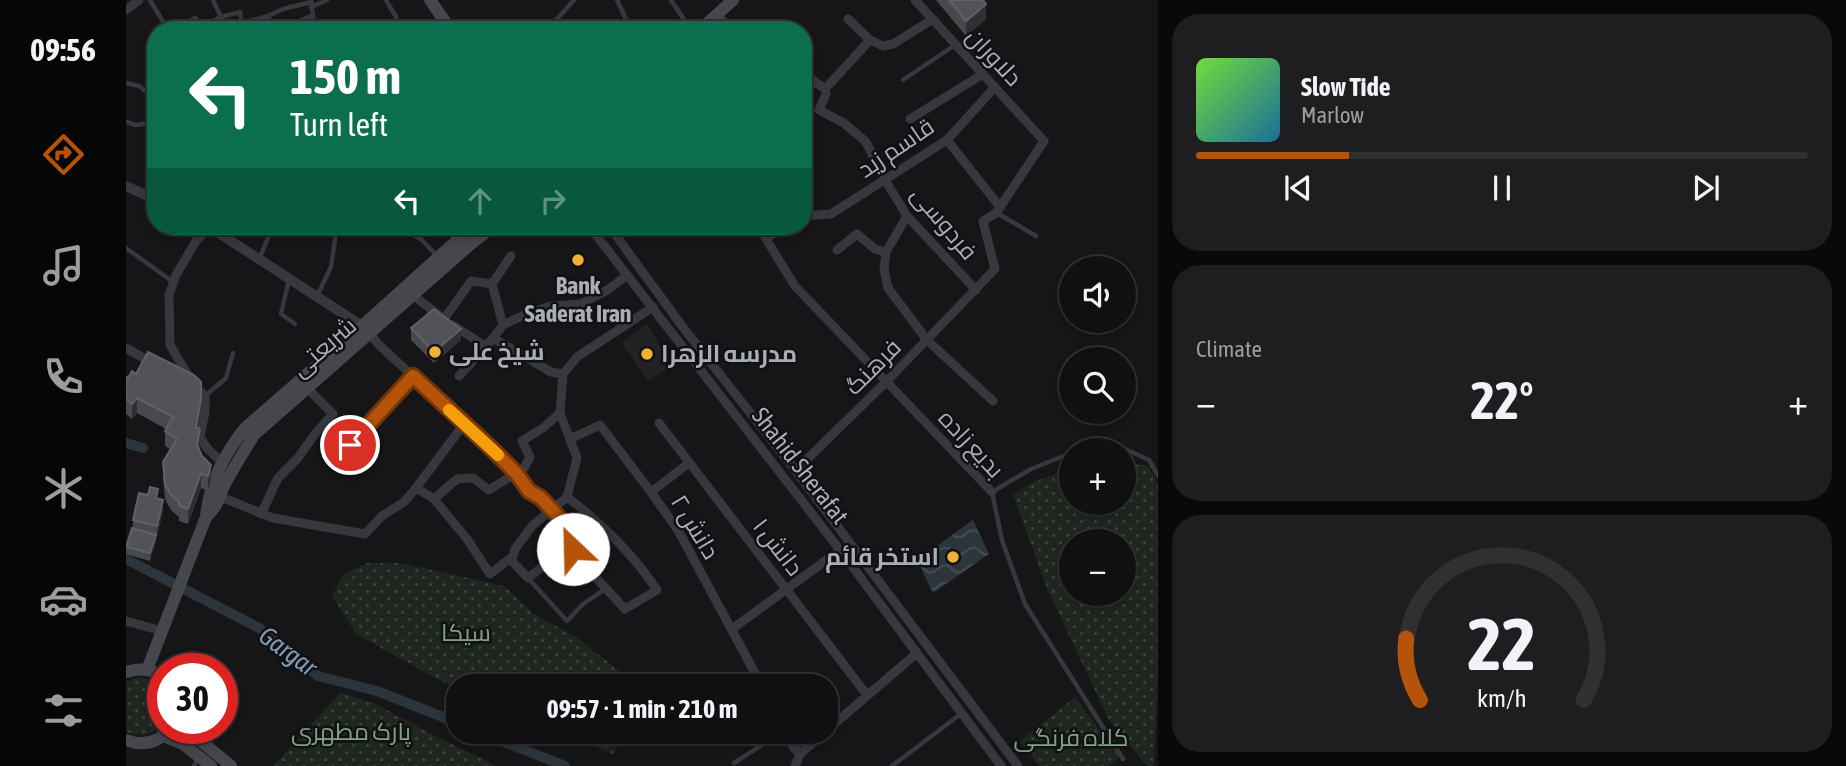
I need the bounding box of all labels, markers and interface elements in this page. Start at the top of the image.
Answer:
street label: دلاوران [960,22,1028,92]
text: 09:56 [30,31,96,68]
text: 150 m [290,48,401,104]
icon: left [175,49,266,140]
text: Slow Tide [1301,72,1391,102]
text: Marlow [1301,102,1364,128]
text: Turn left [290,106,388,143]
street label: قاسم زید [852,112,941,185]
icon: directions [39,130,88,179]
icon: previous [1279,169,1317,207]
icon: pause [1483,169,1521,207]
icon: next [1687,169,1725,207]
street label: فردوسی [905,180,983,266]
icon: left [388,182,426,220]
icon: ahead [461,182,499,220]
icon: right [534,182,572,220]
icon: music [39,241,88,290]
marker: Bank Saderat Iran [570,252,586,268]
map controls [1059,256,1136,606]
button: sound [1059,256,1136,333]
place label: Bank Saderat Iran [525,272,632,327]
street label: شریعتی [286,311,362,383]
street label: فرهنگ [839,333,906,400]
text: Climate [1196,336,1262,362]
place label: شیخ علی [449,338,545,368]
place label: مدرسه الزهرا [661,340,797,368]
marker: شیخ علی [427,344,443,360]
marker: مدرسه الزهرا [639,346,655,362]
button: search [1059,347,1136,424]
icon: phone [39,352,88,401]
text: 22° [1470,370,1534,430]
text: − [1196,380,1216,423]
text: + [1788,380,1808,423]
street label: Shahid Sherafat [747,402,854,529]
street label: بدیع زاده [931,404,1009,485]
pin [320,415,380,475]
icon: arrive [331,426,369,464]
button: + [1059,438,1136,515]
icon: climate [39,464,88,513]
street label: دانش ۲ [665,490,725,564]
position arrow [536,512,610,586]
street label: دانش ۱ [747,513,809,581]
button: − [1059,529,1136,606]
place label: استخر قائم [825,543,939,573]
marker: استخر قائم [945,549,961,565]
icon: car [39,575,88,624]
text: 22 [1468,602,1536,685]
park label: سیکا [441,619,491,646]
water label: Gargar [253,620,324,683]
speed limit sign: 30 [147,653,238,744]
text: km/h [1477,683,1527,711]
icon: filters [39,686,88,735]
text: 09:57 · 1 min · 210 m [547,694,737,724]
park label: پارک مطهری [291,718,412,748]
park label: کلاه فرنگی [1014,724,1128,752]

